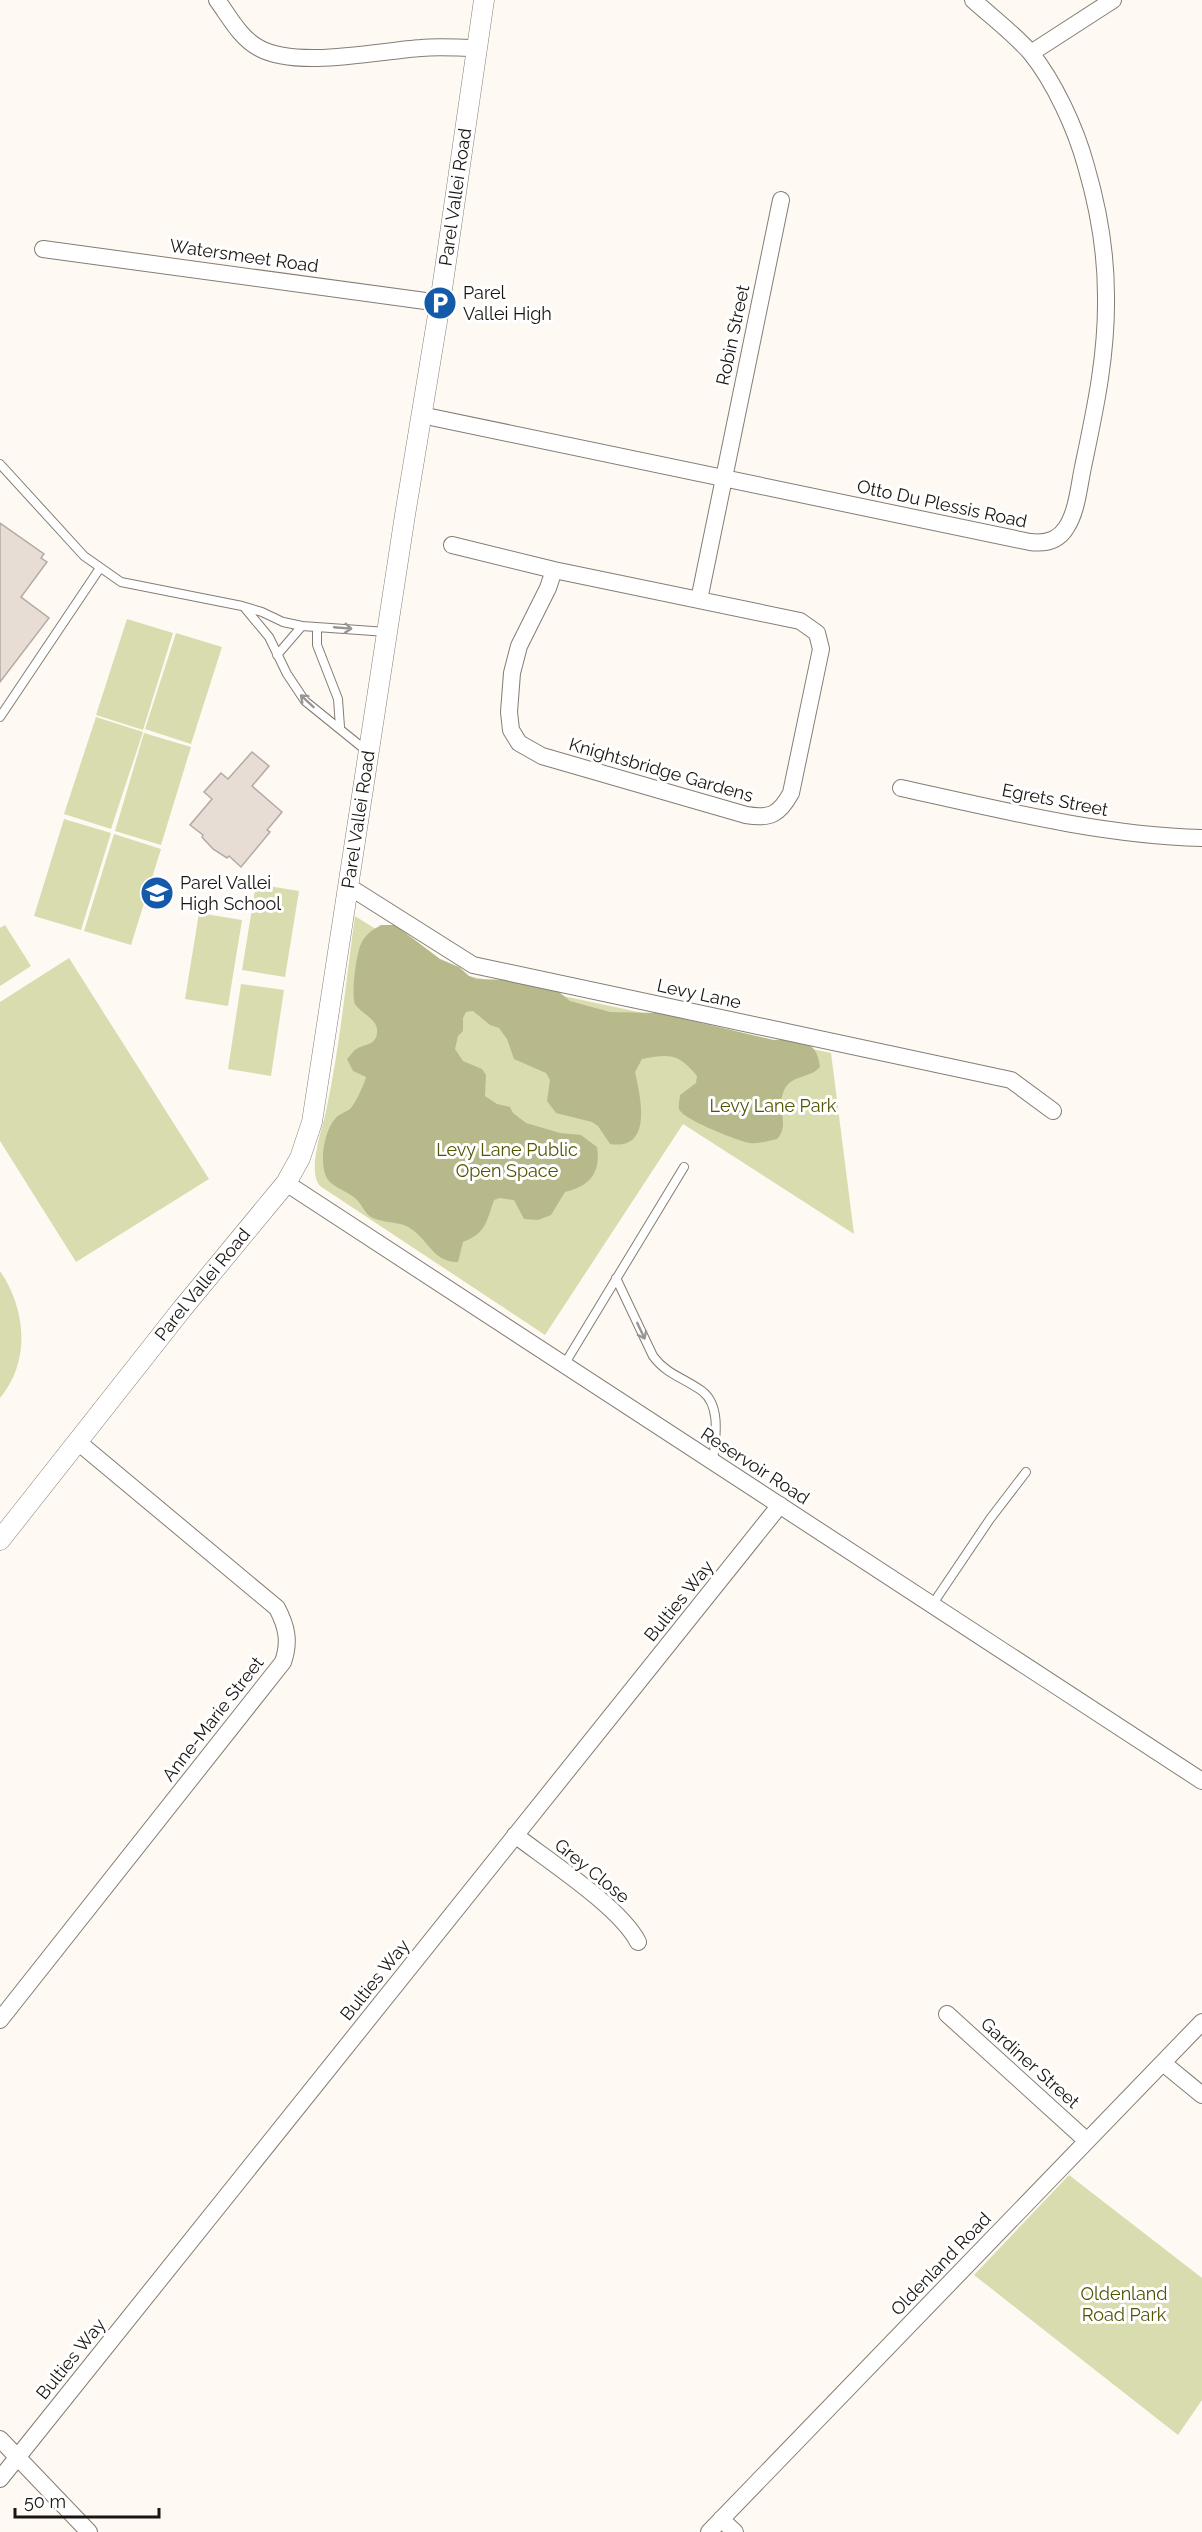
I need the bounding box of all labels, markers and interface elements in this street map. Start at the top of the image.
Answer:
street label: Parel Vallei Road [434,127,475,267]
street label: Watersmeet Road [168,235,320,276]
place label: Parel Vallei High [463,282,552,324]
street label: Robin Street [712,283,753,387]
parking icon: Parel Vallei High [422,285,458,321]
street label: Otto Du Plessis Road [855,475,1029,532]
one-way arrow [332,623,352,634]
one-way arrow [300,694,315,709]
street label: Knightsbridge Gardens [567,733,756,806]
street label: Parel Vallei Road [337,749,379,890]
street label: Egrets Street [1000,779,1110,820]
place label: Parel Vallei High School [180,872,281,914]
school or university icon: Parel Vallei High School [139,875,175,911]
street label: Levy Lane [655,974,743,1013]
park label: Levy Lane Park [710,1095,837,1116]
park label: Levy Lane Public Open Space [436,1139,578,1181]
street label: Parel Vallei Road [150,1224,254,1345]
one-way arrow [636,1322,648,1340]
street label: Reservoir Road [697,1423,813,1508]
street label: Bulties Way [640,1556,718,1645]
street label: Anne-Marie Street [158,1652,268,1785]
street label: Grey Close [551,1834,634,1907]
street label: Bulties Way [336,1935,414,2024]
street label: Gardiner Street [977,2013,1084,2112]
street label: Oldenland Road [886,2208,995,2319]
park label: Oldenland Road Park [1080,2283,1168,2325]
street label: Bulties Way [32,2314,110,2403]
scale bar [15,2481,159,2519]
text: 50 m [24,2491,66,2512]

